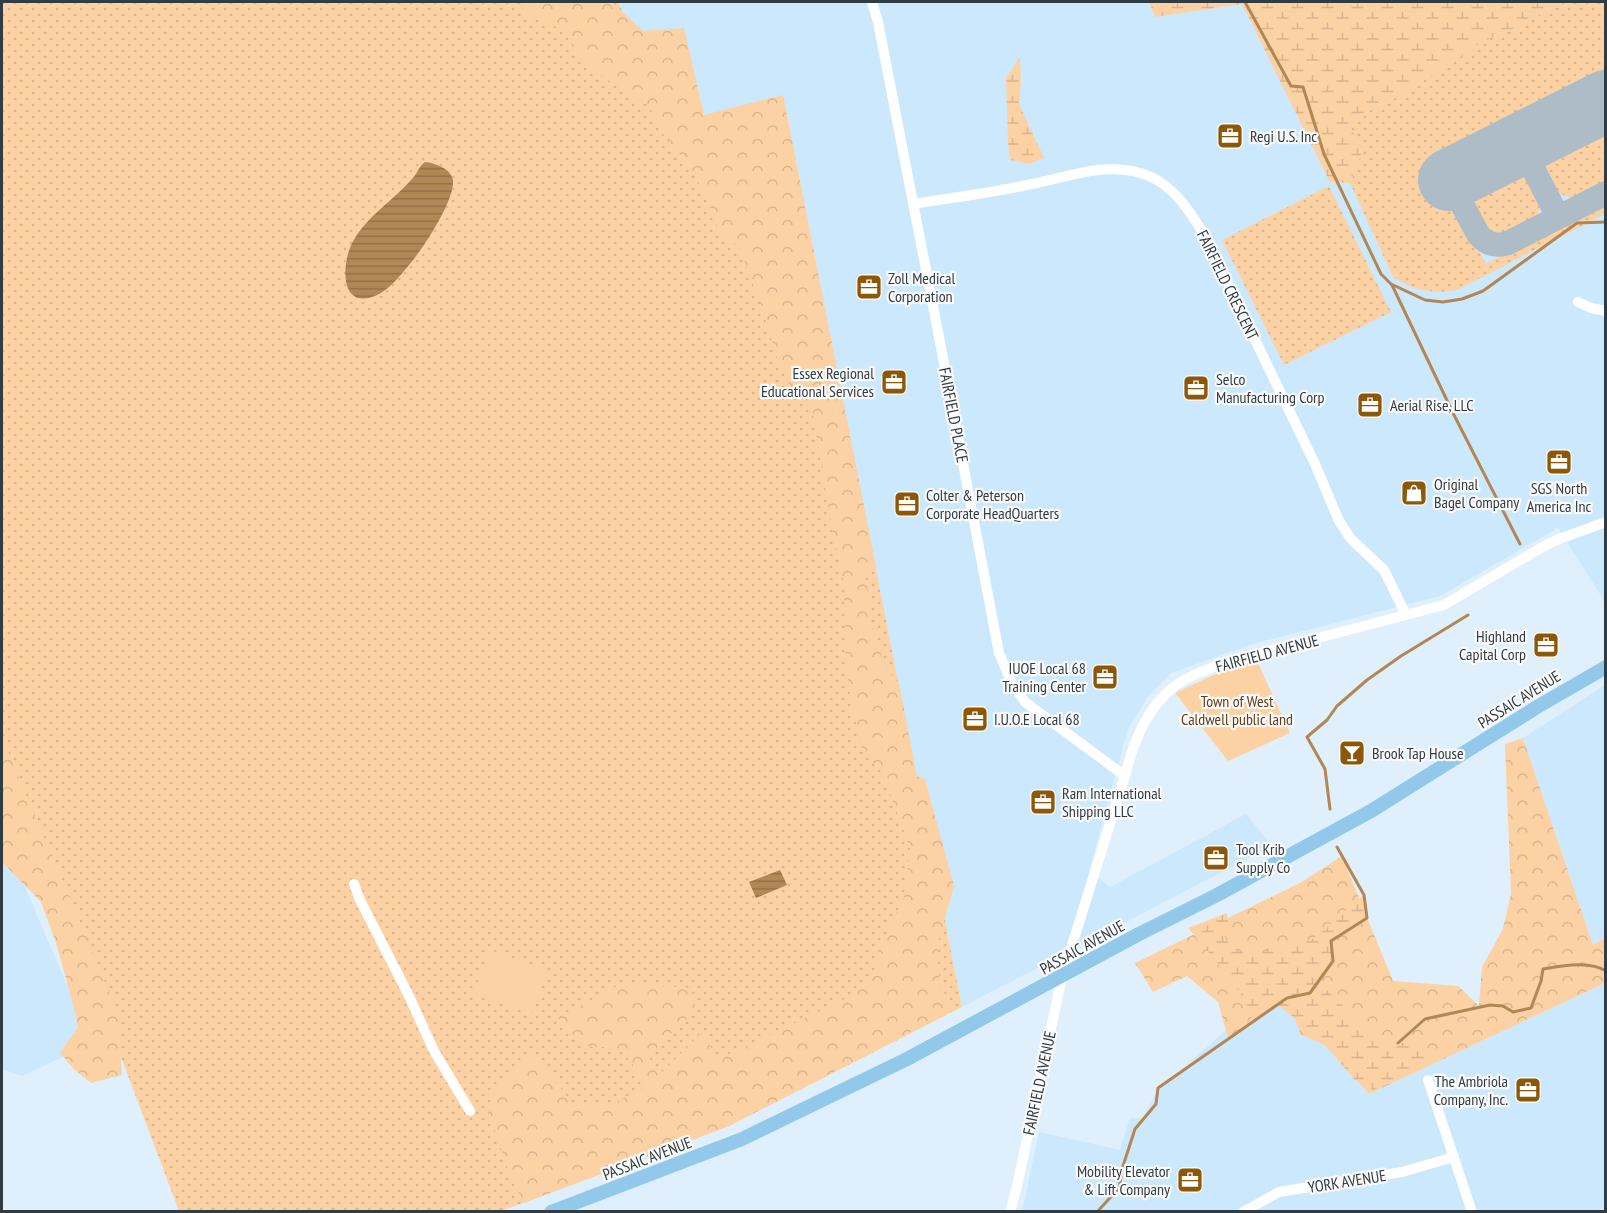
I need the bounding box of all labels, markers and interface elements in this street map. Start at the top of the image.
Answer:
office icon: Regi U.S. Inc [1215,121,1245,151]
place label: Regi U.S. Inc [1250,126,1317,146]
street label: FAIRFIELD CRESCENT [1193,227,1263,343]
place label: Zoll Medical Corporation [888,268,955,306]
office icon: Zoll Medical Corporation [854,272,884,302]
place label: Essex Regional Educational Services [761,363,874,401]
street label: FAIRFIELD PLACE [935,366,973,464]
office icon: Essex Regional Educational Services [879,367,909,397]
place label: Selco Manufacturing Corp [1216,369,1324,407]
office icon: Selco Manufacturing Corp [1181,373,1211,403]
office icon: Aerial Rise, LLC [1355,390,1385,420]
place label: Aerial Rise, LLC [1390,395,1474,415]
office icon: SGS North America Inc [1544,447,1574,477]
place label: Original Bagel Company [1434,474,1519,512]
shop icon: Original Bagel Company [1399,478,1429,508]
place label: SGS North America Inc [1527,478,1591,516]
place label: Colter & Peterson Corporate HeadQuarters [926,485,1059,523]
office icon: Colter & Peterson Corporate HeadQuarters [892,489,922,519]
place label: Highland Capital Corp [1459,626,1526,664]
street label: FAIRFIELD AVENUE [1213,630,1321,676]
office icon: Highland Capital Corp [1531,630,1561,660]
place label: IUOE Local 68 Training Center [1002,658,1087,696]
office icon: IUOE Local 68 Training Center [1090,662,1120,692]
street label: PASSAIC AVENUE [1474,666,1564,732]
park label: Town of West Caldwell public land [1181,691,1293,729]
office icon: I.U.O.E Local 68 [960,704,990,734]
place label: I.U.O.E Local 68 [994,709,1080,729]
bar icon: Brook Tap House [1337,738,1367,768]
place label: Brook Tap House [1372,743,1464,763]
place label: Ram International Shipping LLC [1062,783,1162,821]
office icon: Ram International Shipping LLC [1028,787,1058,817]
place label: Tool Krib Supply Co [1236,839,1290,877]
office icon: Tool Krib Supply Co [1201,843,1231,873]
street label: PASSAIC AVENUE [1036,915,1128,978]
street label: FAIRFIELD AVENUE [1018,1029,1060,1137]
place label: The Ambriola Company, Inc. [1434,1071,1508,1109]
office icon: The Ambriola Company, Inc. [1513,1075,1543,1105]
street label: PASSAIC AVENUE [600,1132,694,1184]
place label: Mobility Elevator & Lift Company [1077,1161,1171,1199]
office icon: Mobility Elevator & Lift Company [1175,1165,1205,1195]
street label: YORK AVENUE [1307,1165,1388,1197]

